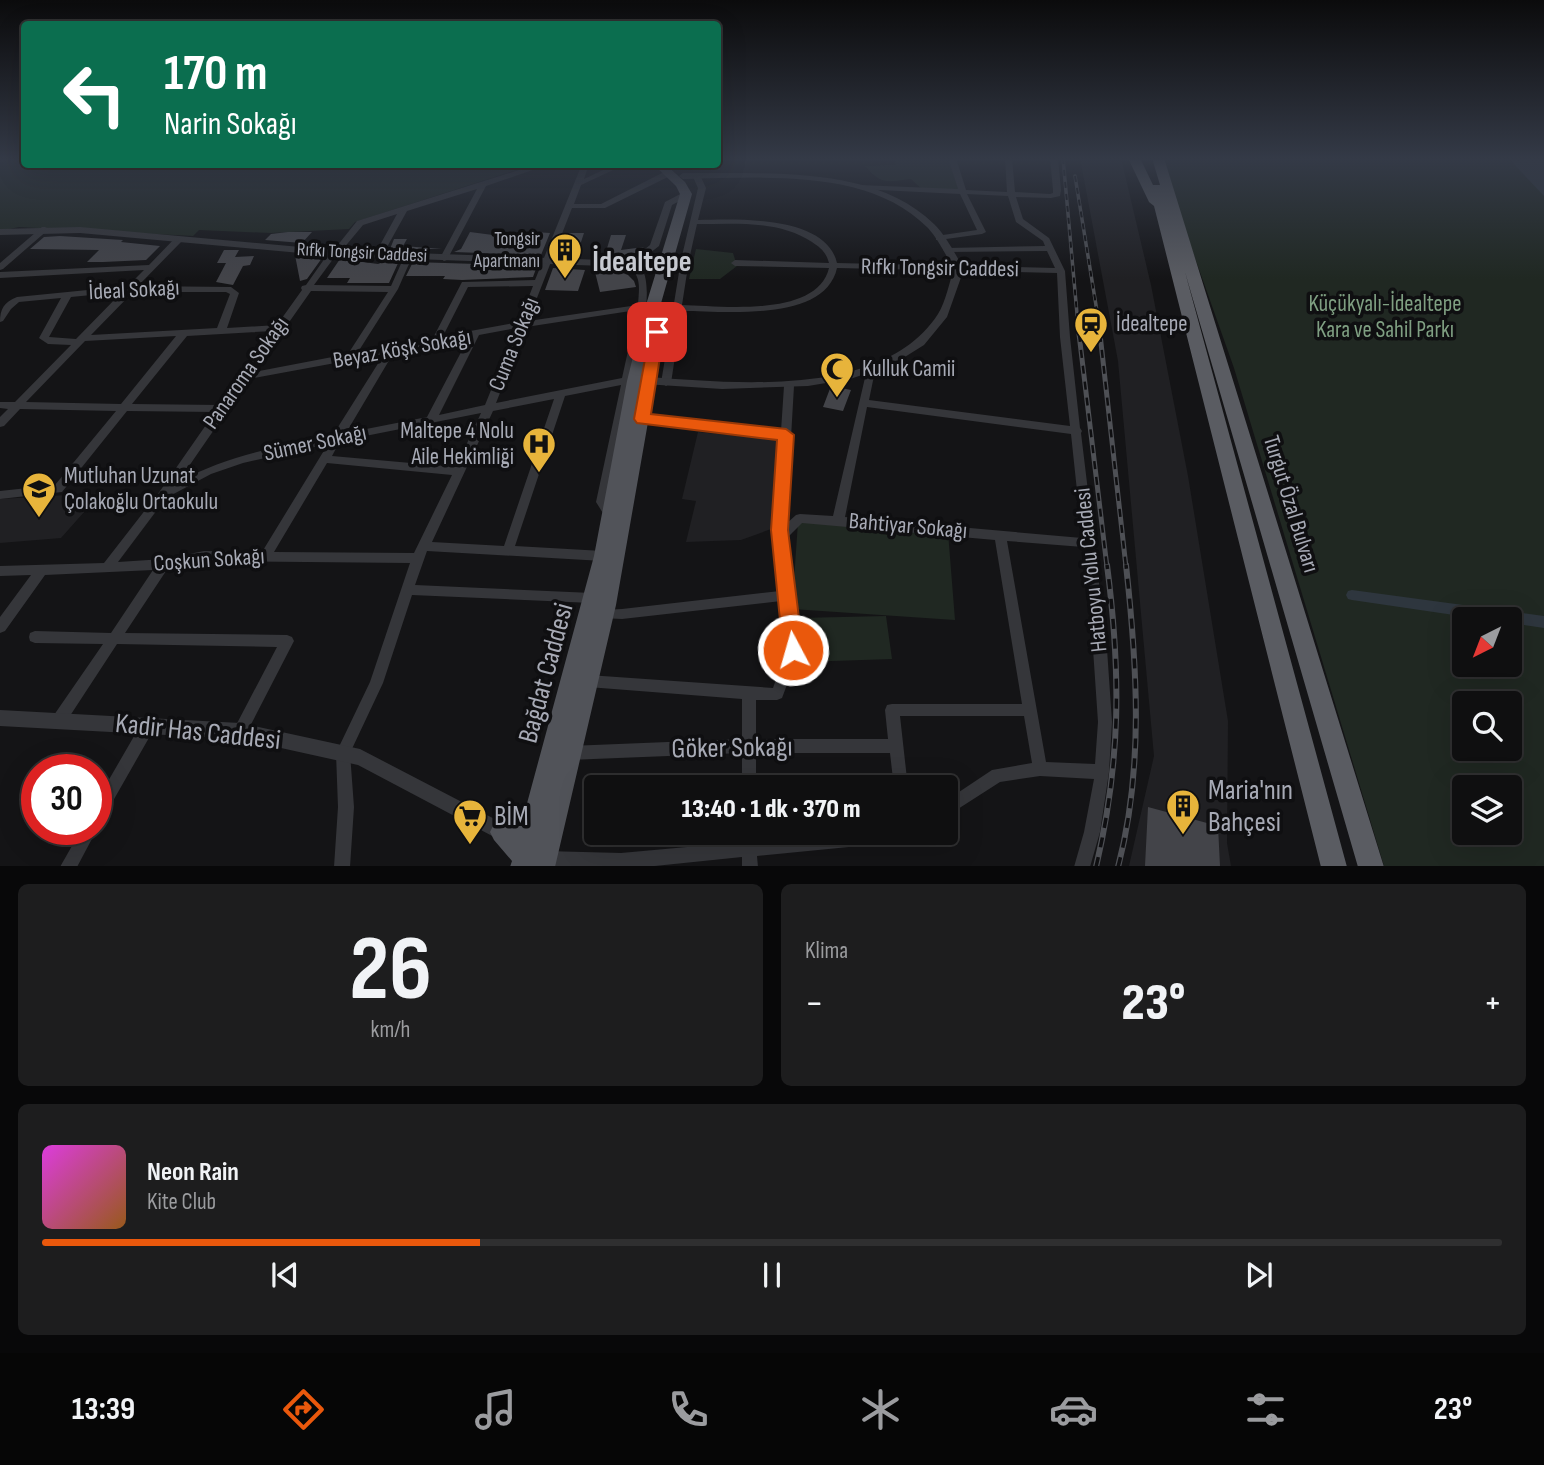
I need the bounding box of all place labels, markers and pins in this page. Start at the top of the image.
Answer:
place label: Tongsir Apartmanı [473,228,541,273]
building icon: Tongsir Apartmanı [546,231,584,280]
pin [627,302,687,362]
station icon: İdealtepe [1072,305,1110,354]
place label: İdealtepe [1116,310,1187,338]
mosque icon: Kulluk Camii [818,350,856,399]
place label: Kulluk Camii [862,355,955,383]
place label: Maltepe 4 Nolu Aile Hekimliği [400,417,514,471]
hospital icon: Maltepe 4 Nolu Aile Hekimliği [520,425,558,474]
place label: Mutluhan Uzunat Çolakoğlu Ortaokulu [64,462,218,516]
school or university icon: Mutluhan Uzunat Çolakoğlu Ortaokulu [20,470,58,519]
place label: Maria'nın Bahçesi [1208,774,1293,839]
building icon: Maria'nın Bahçesi [1164,787,1202,836]
supermarket icon: BİM [451,797,489,846]
place label: BİM [494,800,529,833]

